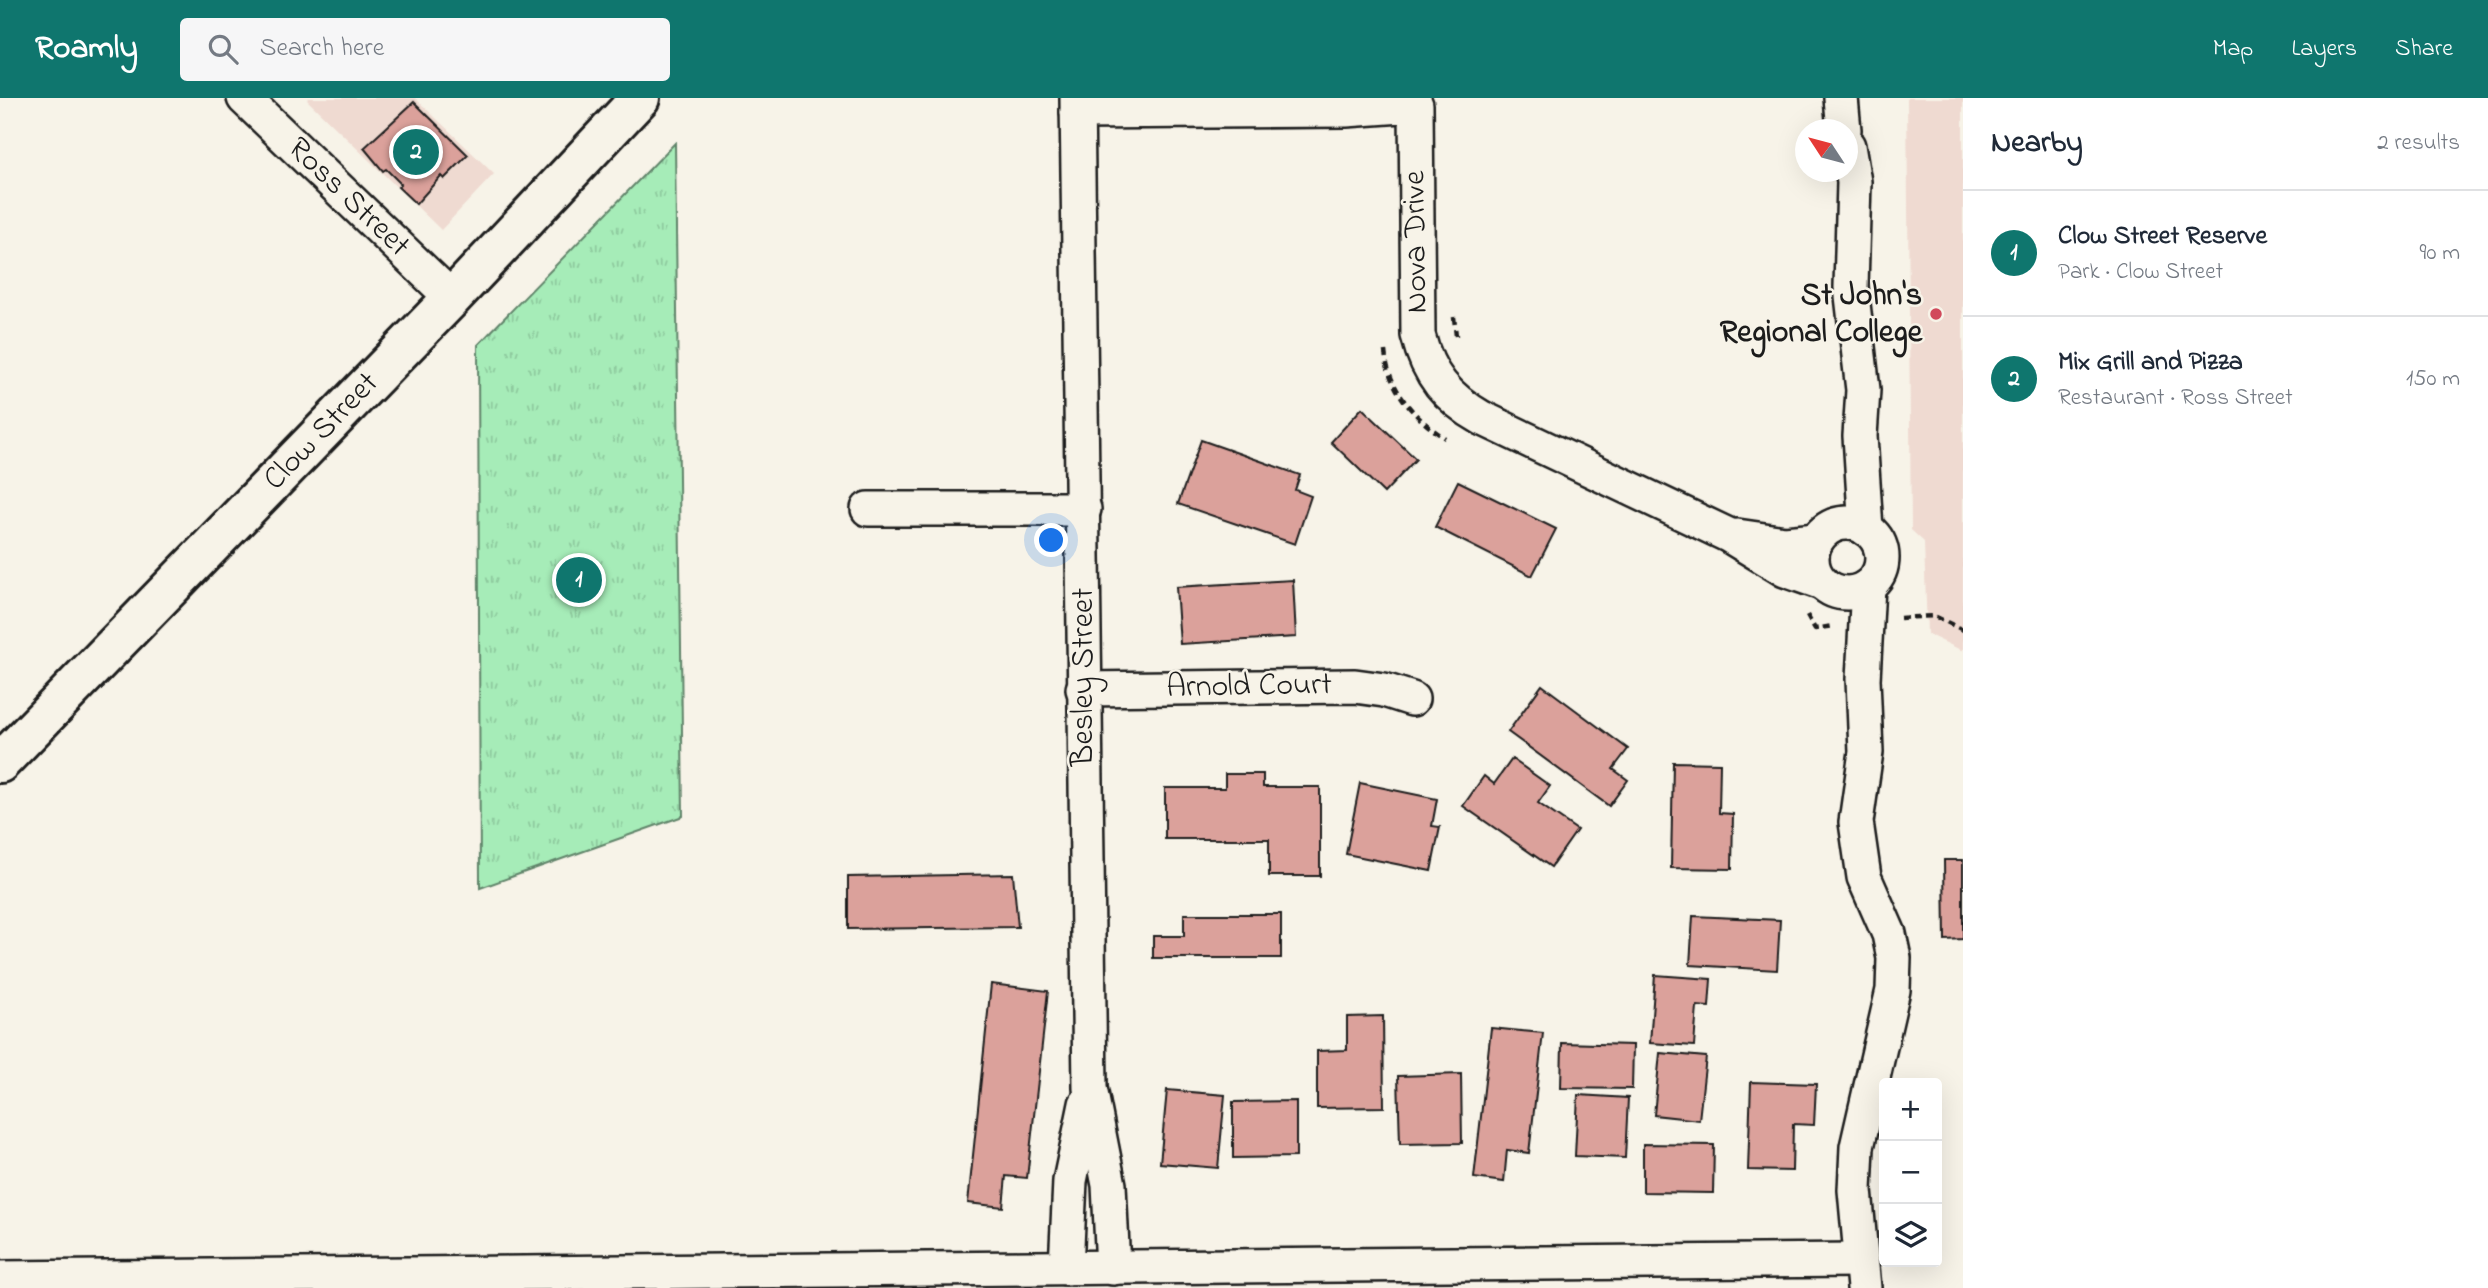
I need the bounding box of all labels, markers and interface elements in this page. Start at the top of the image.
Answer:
search box [180,18,670,81]
text: Roamly [35,25,138,73]
icon: search [204,30,242,68]
text: Search here [260,30,384,68]
text: Map [2213,32,2253,67]
text: Layers [2291,32,2357,67]
text: Share [2395,32,2453,67]
north arrow [1795,119,1858,182]
text: Nearby [1991,122,2083,166]
pin: 2 [393,126,439,178]
street label: Ross Street [276,127,420,269]
text: 2 results [2377,127,2460,160]
street label: Nova Drive [1392,170,1442,314]
text: Clow Street Reserve [2058,218,2267,256]
text: 1 [2010,237,2018,270]
text: 90 m [2420,237,2460,270]
text: Park · Clow Street [2058,256,2223,289]
place label: St John's Regional College [1720,273,1924,358]
marker: St John's Regional College [1928,306,1944,322]
text: Mix Grill and Pizza [2058,344,2243,382]
street label: Clow Street [253,362,391,502]
text: 2 [2008,363,2020,396]
text: 150 m [2406,363,2460,396]
text: Restaurant · Ross Street [2058,382,2293,415]
your location [1034,523,1068,557]
pin: 1 [556,554,602,606]
street label: Besley Street [1061,588,1108,767]
street label: Arnold Court [1166,662,1332,712]
map controls [1879,1078,1942,1267]
button: + [1879,1078,1942,1141]
button: − [1879,1141,1942,1204]
button: layers [1879,1204,1942,1267]

